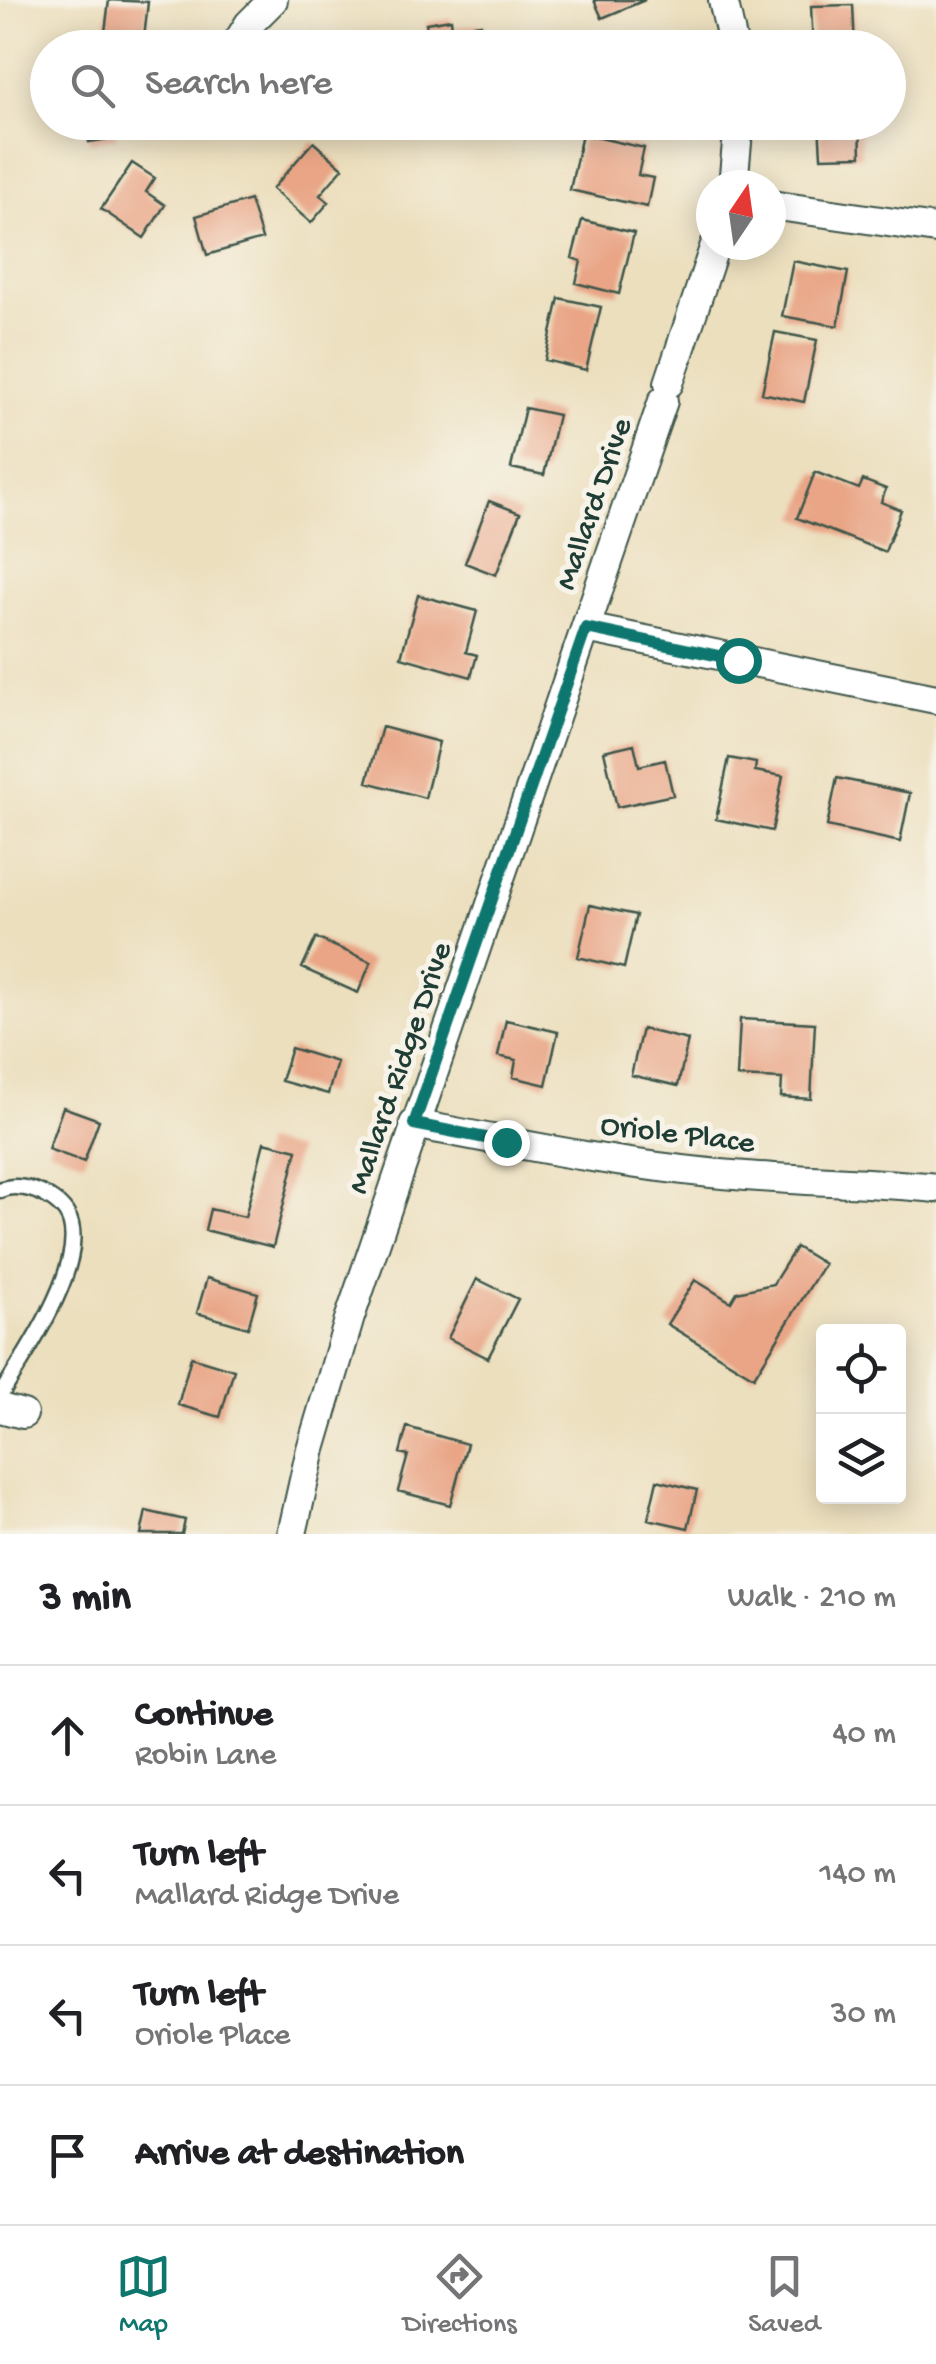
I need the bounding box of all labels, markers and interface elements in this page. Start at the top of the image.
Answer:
search box [30,30,906,140]
icon: search [65,58,120,113]
text: Search here [145,63,332,107]
north arrow [696,170,786,260]
street label: Mallard Drive [549,413,643,596]
route start [716,638,762,684]
street label: Mallard Ridge Drive [341,937,463,1200]
street label: Oriole Place [598,1108,757,1164]
route end [484,1120,530,1166]
map controls [816,1324,906,1504]
button: locate [816,1324,906,1414]
button: layers [816,1414,906,1504]
text: 3 min [40,1575,131,1624]
text: Walk · 210 m [727,1580,896,1618]
text: Continue [135,1694,273,1738]
icon: ahead [40,1708,95,1763]
text: 40 m [832,1716,896,1754]
text: Robin Lane [135,1738,276,1776]
text: Turn left [135,1834,263,1878]
icon: left [40,1848,95,1903]
text: 140 m [819,1856,896,1894]
text: Mallard Ridge Drive [135,1878,399,1916]
text: Turn left [135,1974,263,2018]
icon: left [40,1988,95,2043]
text: 30 m [831,1996,896,2034]
text: Oriole Place [135,2018,290,2056]
icon: arrive [40,2128,95,2183]
text: Arrive at destination [135,2133,464,2177]
tab: Map [116,2249,171,2342]
tab: Directions [403,2249,517,2342]
tab: Saved [748,2249,820,2342]

